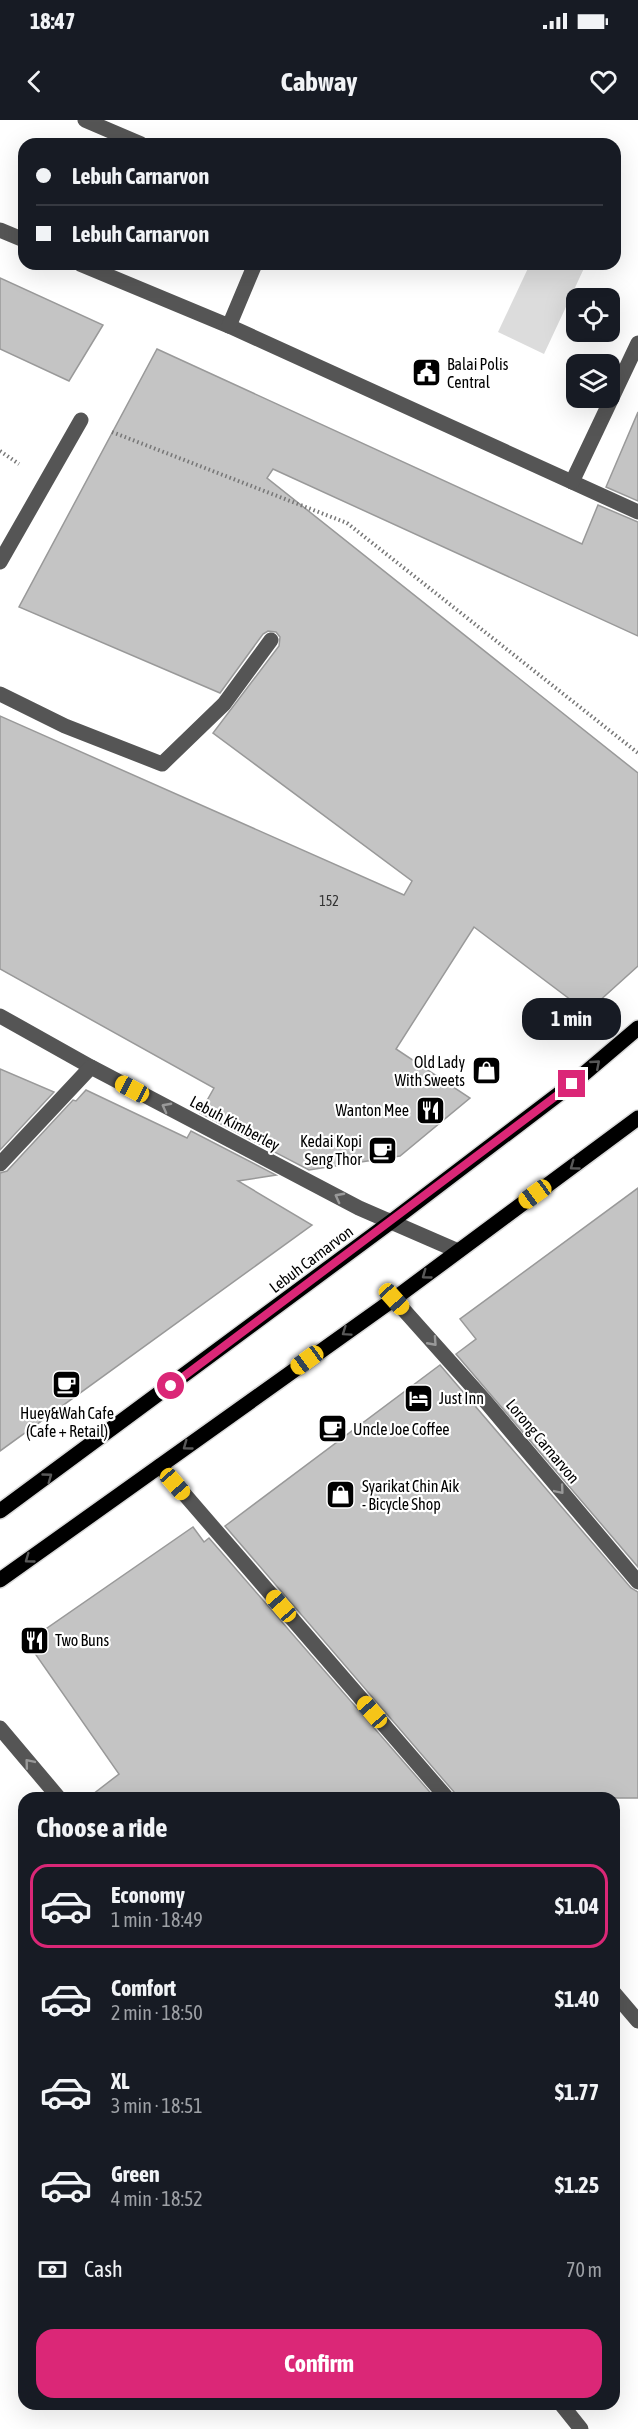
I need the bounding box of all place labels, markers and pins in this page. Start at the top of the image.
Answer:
place label: Balai Polis Central [447,355,509,391]
public building icon: Balai Polis Central [410,357,442,389]
place label: Old Lady With Sweets [395,1053,465,1089]
shop icon: Old Lady With Sweets [470,1055,502,1087]
restaurant icon: Wanton Mee [414,1094,446,1126]
place label: Wanton Mee [336,1101,409,1119]
place label: Kedai Kopi Seng Thor [300,1132,362,1169]
cafe icon: Kedai Kopi Seng Thor [367,1134,399,1166]
cafe icon: Huey&Wah Cafe (Cafe + Retail) [51,1369,83,1401]
hotel icon: Just Inn [402,1382,434,1414]
place label: Just Inn [439,1389,484,1407]
place label: Huey&Wah Cafe (Cafe + Retail) [20,1404,114,1441]
cafe icon: Uncle Joe Coffee [316,1413,348,1445]
place label: Uncle Joe Coffee [353,1420,450,1438]
place label: Syarikat Chin Aik - Bicycle Shop [362,1477,459,1514]
shop icon: Syarikat Chin Aik - Bicycle Shop [325,1479,357,1511]
restaurant icon: Two Buns [18,1624,50,1656]
place label: Two Buns [55,1631,110,1649]

